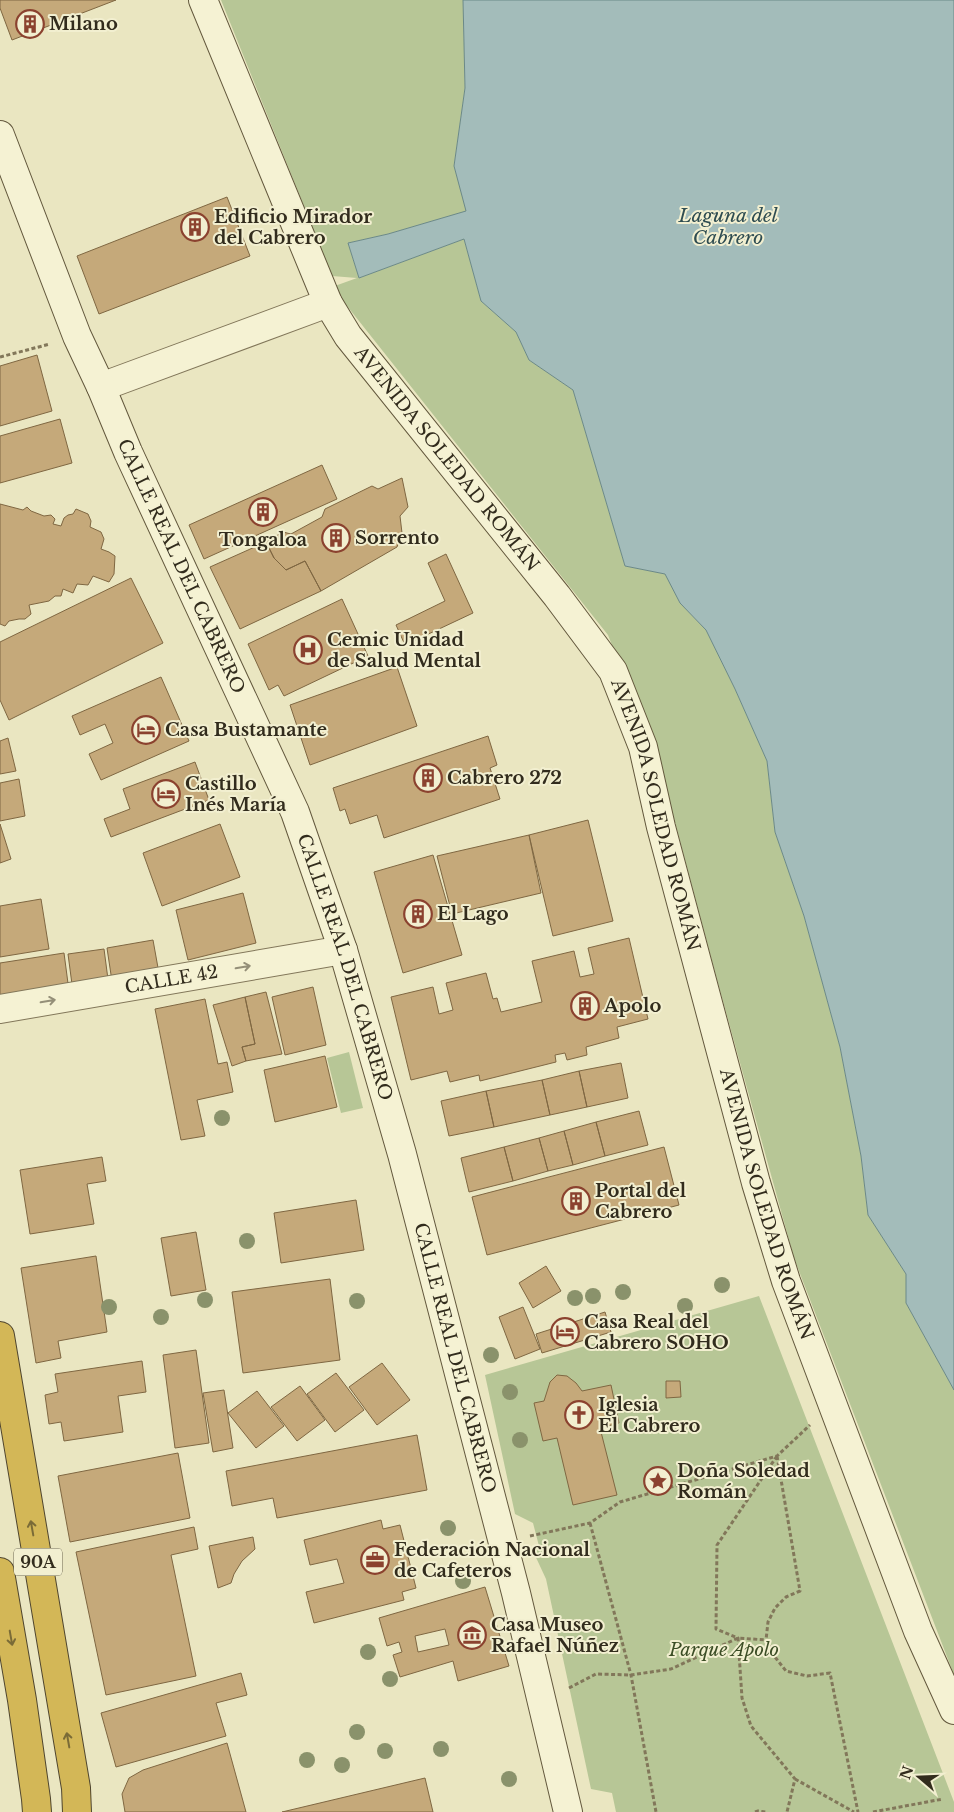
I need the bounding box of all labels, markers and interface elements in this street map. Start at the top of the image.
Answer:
building icon: Milano [15,9,45,39]
place label: Milano [49,13,118,35]
water label: Laguna del Cabrero [677,204,778,249]
place label: Edificio Mirador del Cabrero [214,206,372,249]
building icon: Edificio Mirador del Cabrero [180,212,210,242]
street label: AVENIDA SOLEDAD ROMÁN [349,341,544,576]
street label: CALLE REAL DEL CABRERO [113,436,250,697]
building icon: Tongaloa [248,497,278,527]
building icon: Sorrento [321,523,351,553]
place label: Sorrento [355,527,439,549]
place label: Tongaloa [219,529,308,551]
place label: Cemic Unidad de Salud Mental [327,629,482,672]
hospital icon: Cemic Unidad de Salud Mental [293,635,323,665]
street label: AVENIDA SOLEDAD ROMÁN [606,675,705,954]
hotel icon: Casa Bustamante [131,715,161,745]
place label: Casa Bustamante [165,719,327,741]
building icon: Cabrero 272 [413,763,443,793]
place label: Cabrero 272 [447,767,562,789]
place label: Castillo Inés María [185,773,287,816]
hotel icon: Castillo Inés María [151,779,181,809]
street label: CALLE REAL DEL CABRERO [292,831,397,1103]
building icon: El Lago [403,899,433,929]
place label: El Lago [437,903,509,925]
street label: CALLE 42 [123,961,220,998]
one-way arrow [234,962,250,972]
building icon: Apolo [570,991,600,1021]
one-way arrow [40,995,56,1005]
place label: Apolo [603,995,661,1017]
street label: AVENIDA SOLEDAD ROMÁN [715,1065,818,1343]
place label: Portal del Cabrero [595,1180,687,1223]
building icon: Portal del Cabrero [561,1186,591,1216]
street label: CALLE REAL DEL CABRERO [409,1220,501,1495]
place label: Casa Real del Cabrero SOHO [584,1311,729,1354]
hotel icon: Casa Real del Cabrero SOHO [550,1317,580,1347]
place label: Iglesia El Cabrero [598,1394,700,1437]
church icon: Iglesia El Cabrero [564,1400,594,1430]
place label: Doña Soledad Román [677,1460,810,1503]
place icon: Doña Soledad Román [643,1466,673,1496]
one-way arrow [27,1521,37,1537]
place label: Federación Nacional de Cafeteros [394,1539,591,1582]
office icon: Federación Nacional de Cafeteros [360,1545,390,1575]
road number: 90A [14,1548,62,1575]
place label: Casa Museo Rafael Núñez [491,1614,619,1657]
museum icon: Casa Museo Rafael Núñez [457,1620,487,1650]
one-way arrow [7,1629,17,1645]
park label: Parque Apolo [668,1639,779,1661]
one-way arrow [63,1733,73,1749]
north arrow [894,1752,944,1802]
text: N [896,1764,917,1782]

